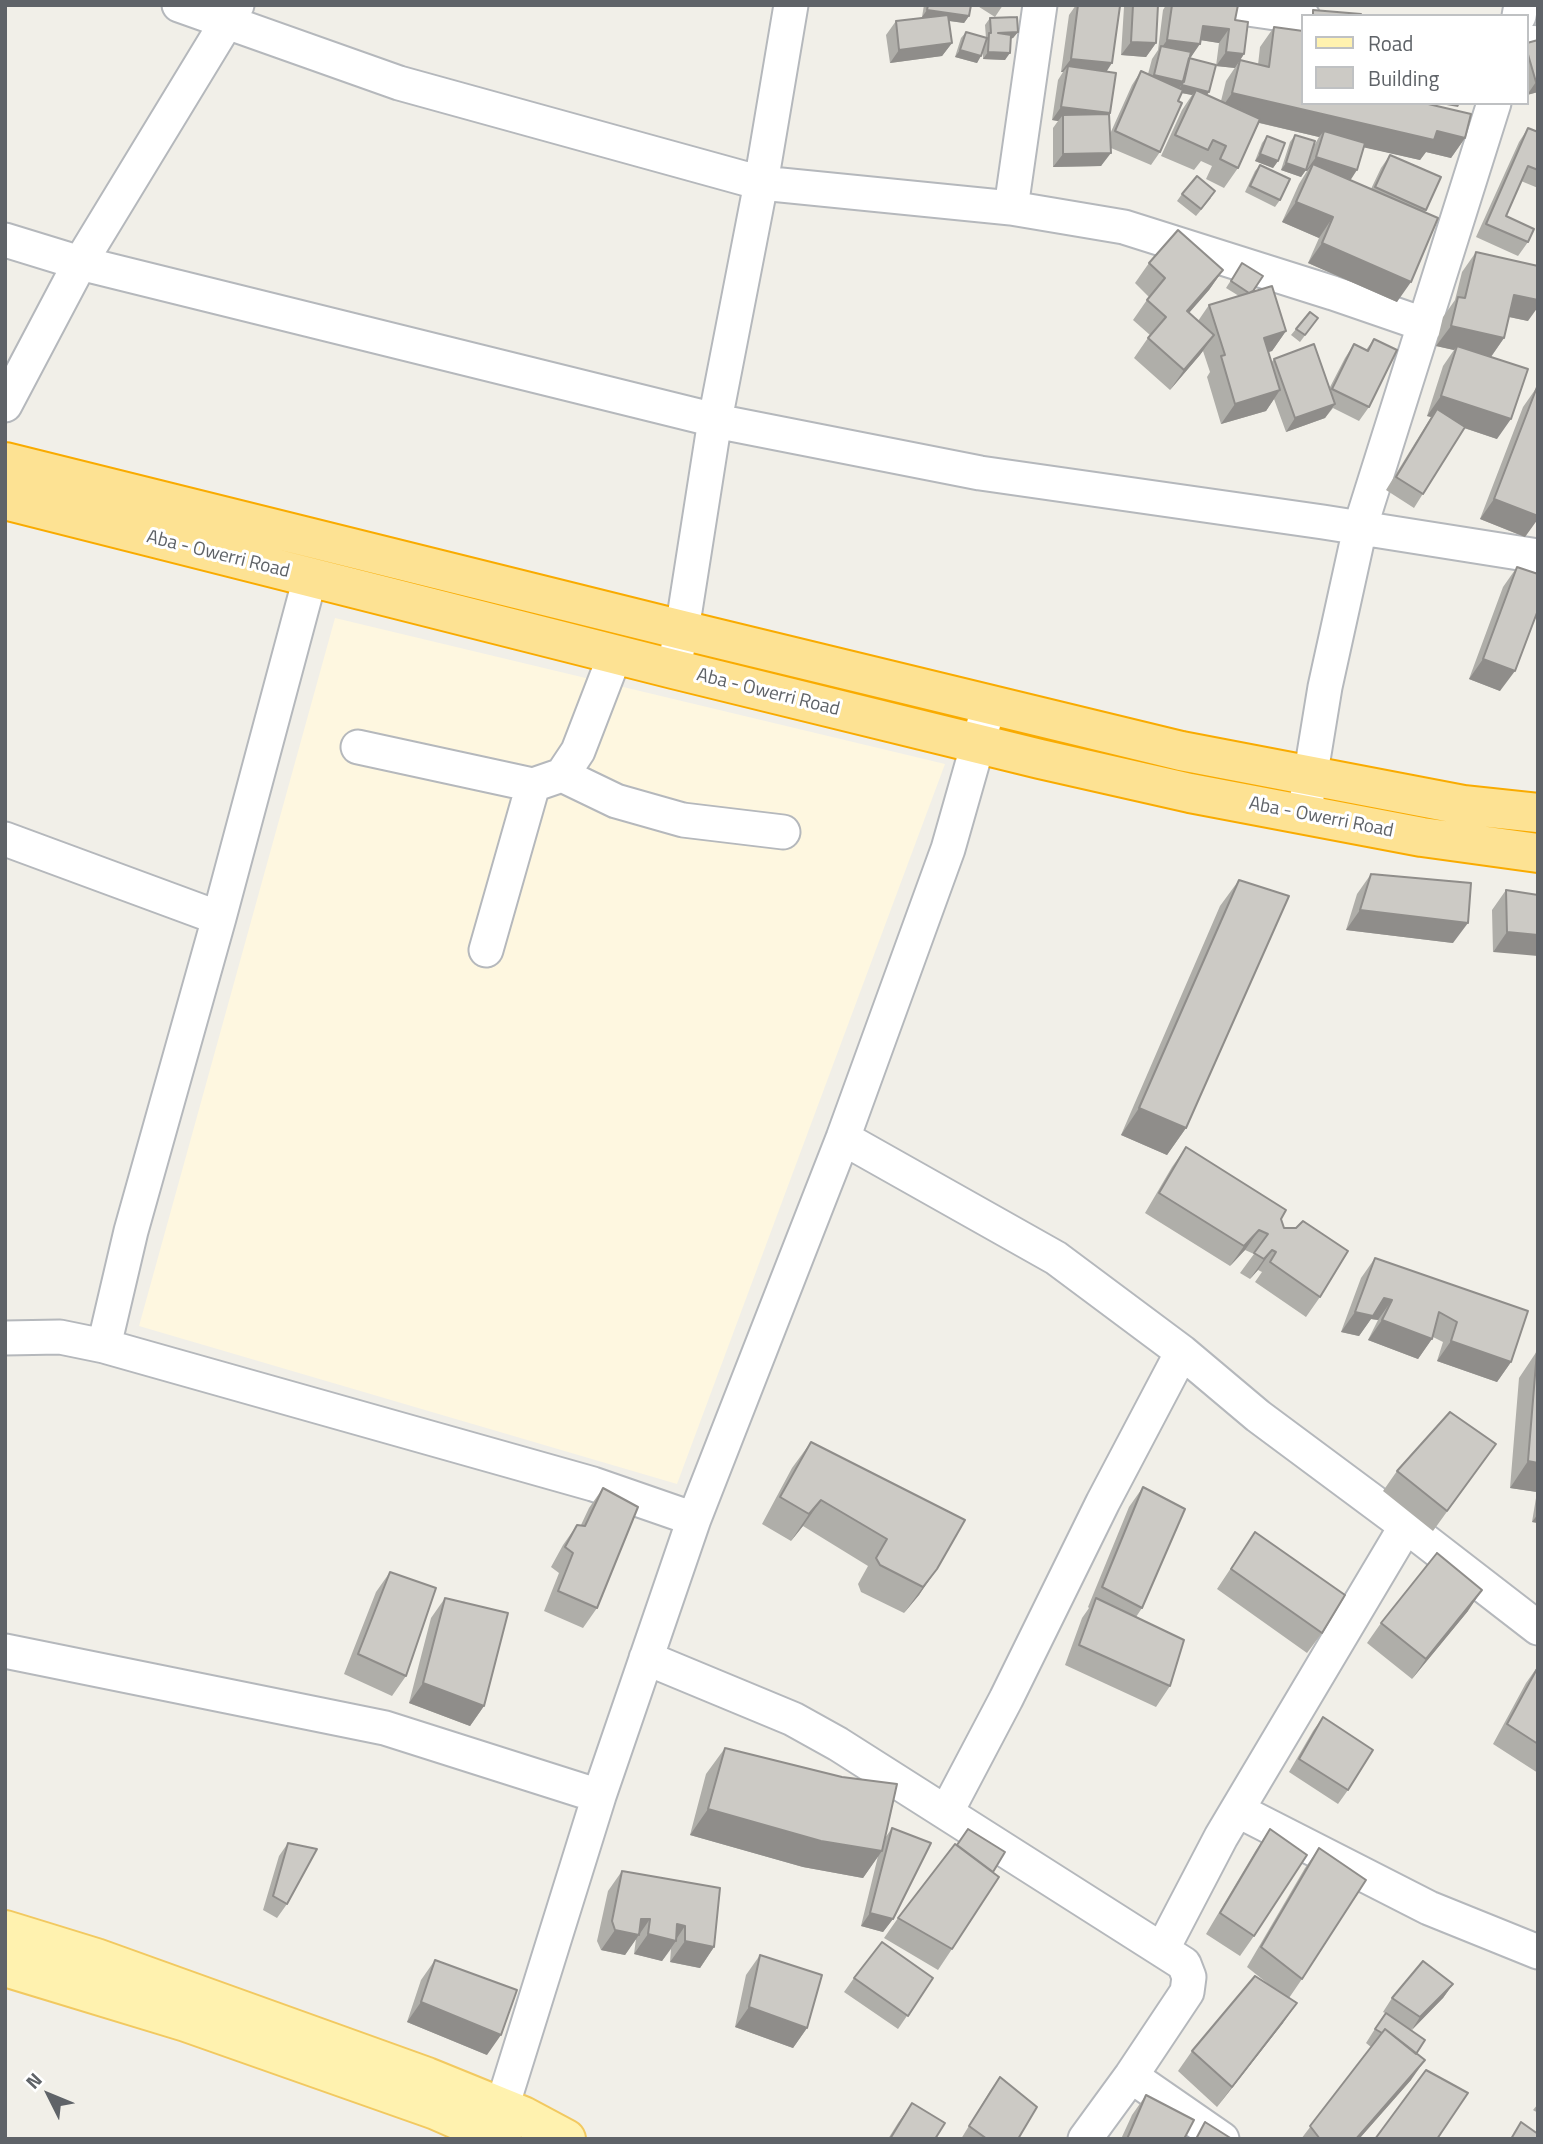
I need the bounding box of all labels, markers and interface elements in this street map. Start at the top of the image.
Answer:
legend [1302,14,1529,105]
text: Road [1368,27,1413,59]
text: Building [1368,62,1439,94]
street label: Aba - Owerri Road [144,526,292,584]
street label: Aba - Owerri Road [694,664,842,722]
street label: Aba - Owerri Road [1247,793,1395,843]
north arrow [14,2060,84,2130]
text: N [18,2066,48,2095]

